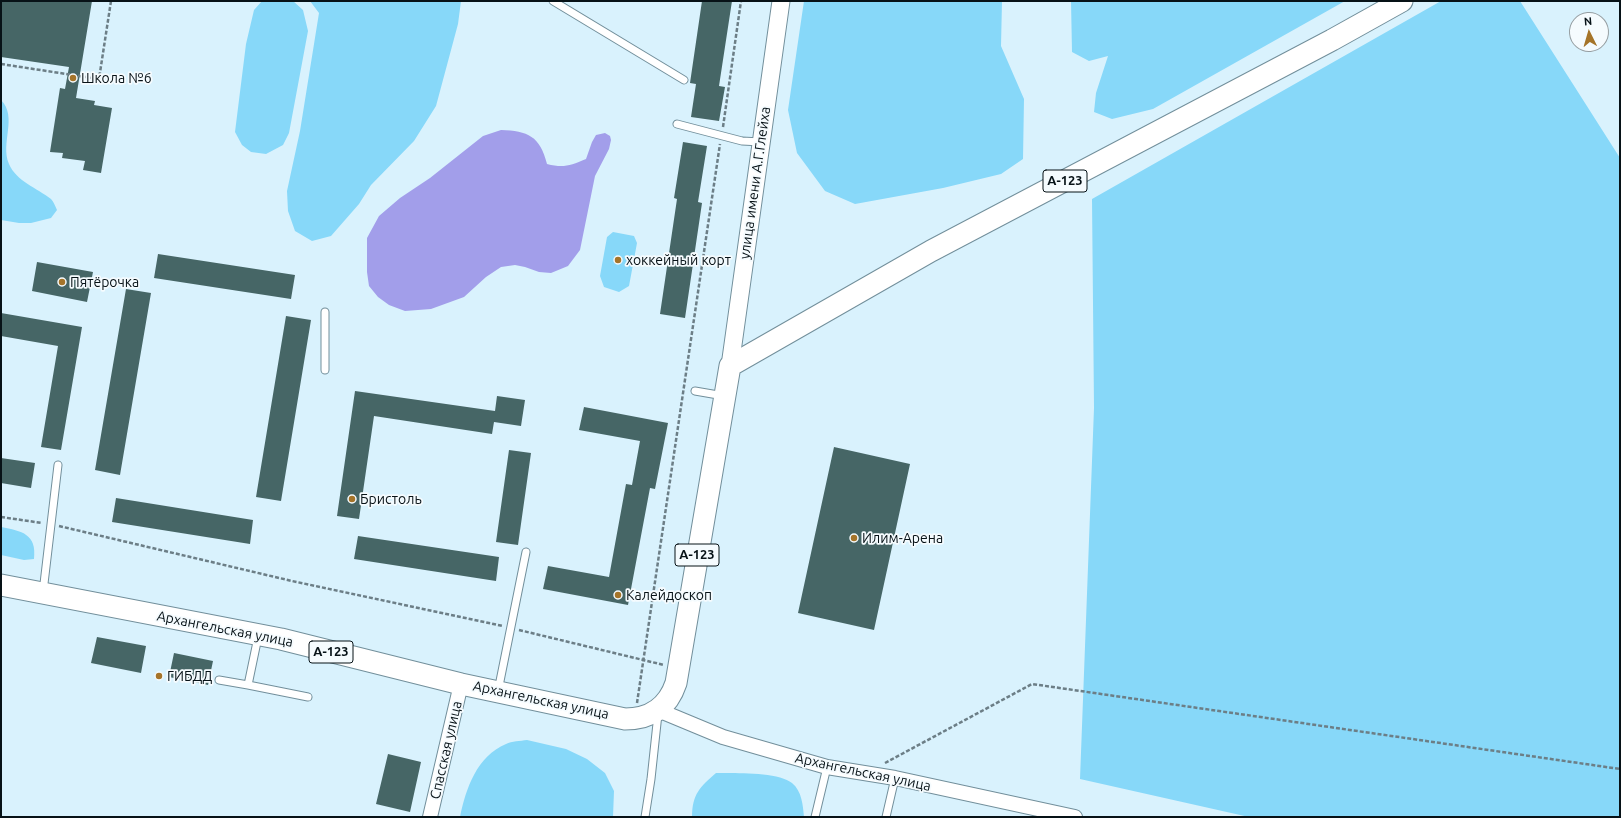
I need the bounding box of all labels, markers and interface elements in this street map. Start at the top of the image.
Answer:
north arrow [1569,12,1609,52]
text: N [1583,15,1593,27]
place label: Школа №6 [81,70,152,86]
marker: Школа №6 [68,73,78,83]
street label: улица имени А.Г.Глейха [736,106,774,260]
road number: А-123 [1043,170,1087,192]
place label: хоккейный корт [626,252,731,268]
marker: хоккейный корт [613,255,623,265]
place label: Пятёрочка [70,274,139,290]
marker: Пятёрочка [57,277,67,287]
place label: Бристоль [360,491,422,507]
marker: Бристоль [347,494,357,504]
place label: Илим-Арена [862,530,943,546]
marker: Илим-Арена [849,533,859,543]
road number: А-123 [675,544,719,566]
place label: Калейдоскоп [626,587,712,603]
marker: Калейдоскоп [613,590,623,600]
street label: Архангельская улица [155,608,295,650]
road number: А-123 [309,641,353,663]
place label: ГИБДД [167,668,212,684]
marker: ГИБДД [154,671,164,681]
street label: Архангельская улица [472,677,610,723]
street label: Спасская улица [427,699,465,801]
street label: Архангельская улица [794,749,932,795]

